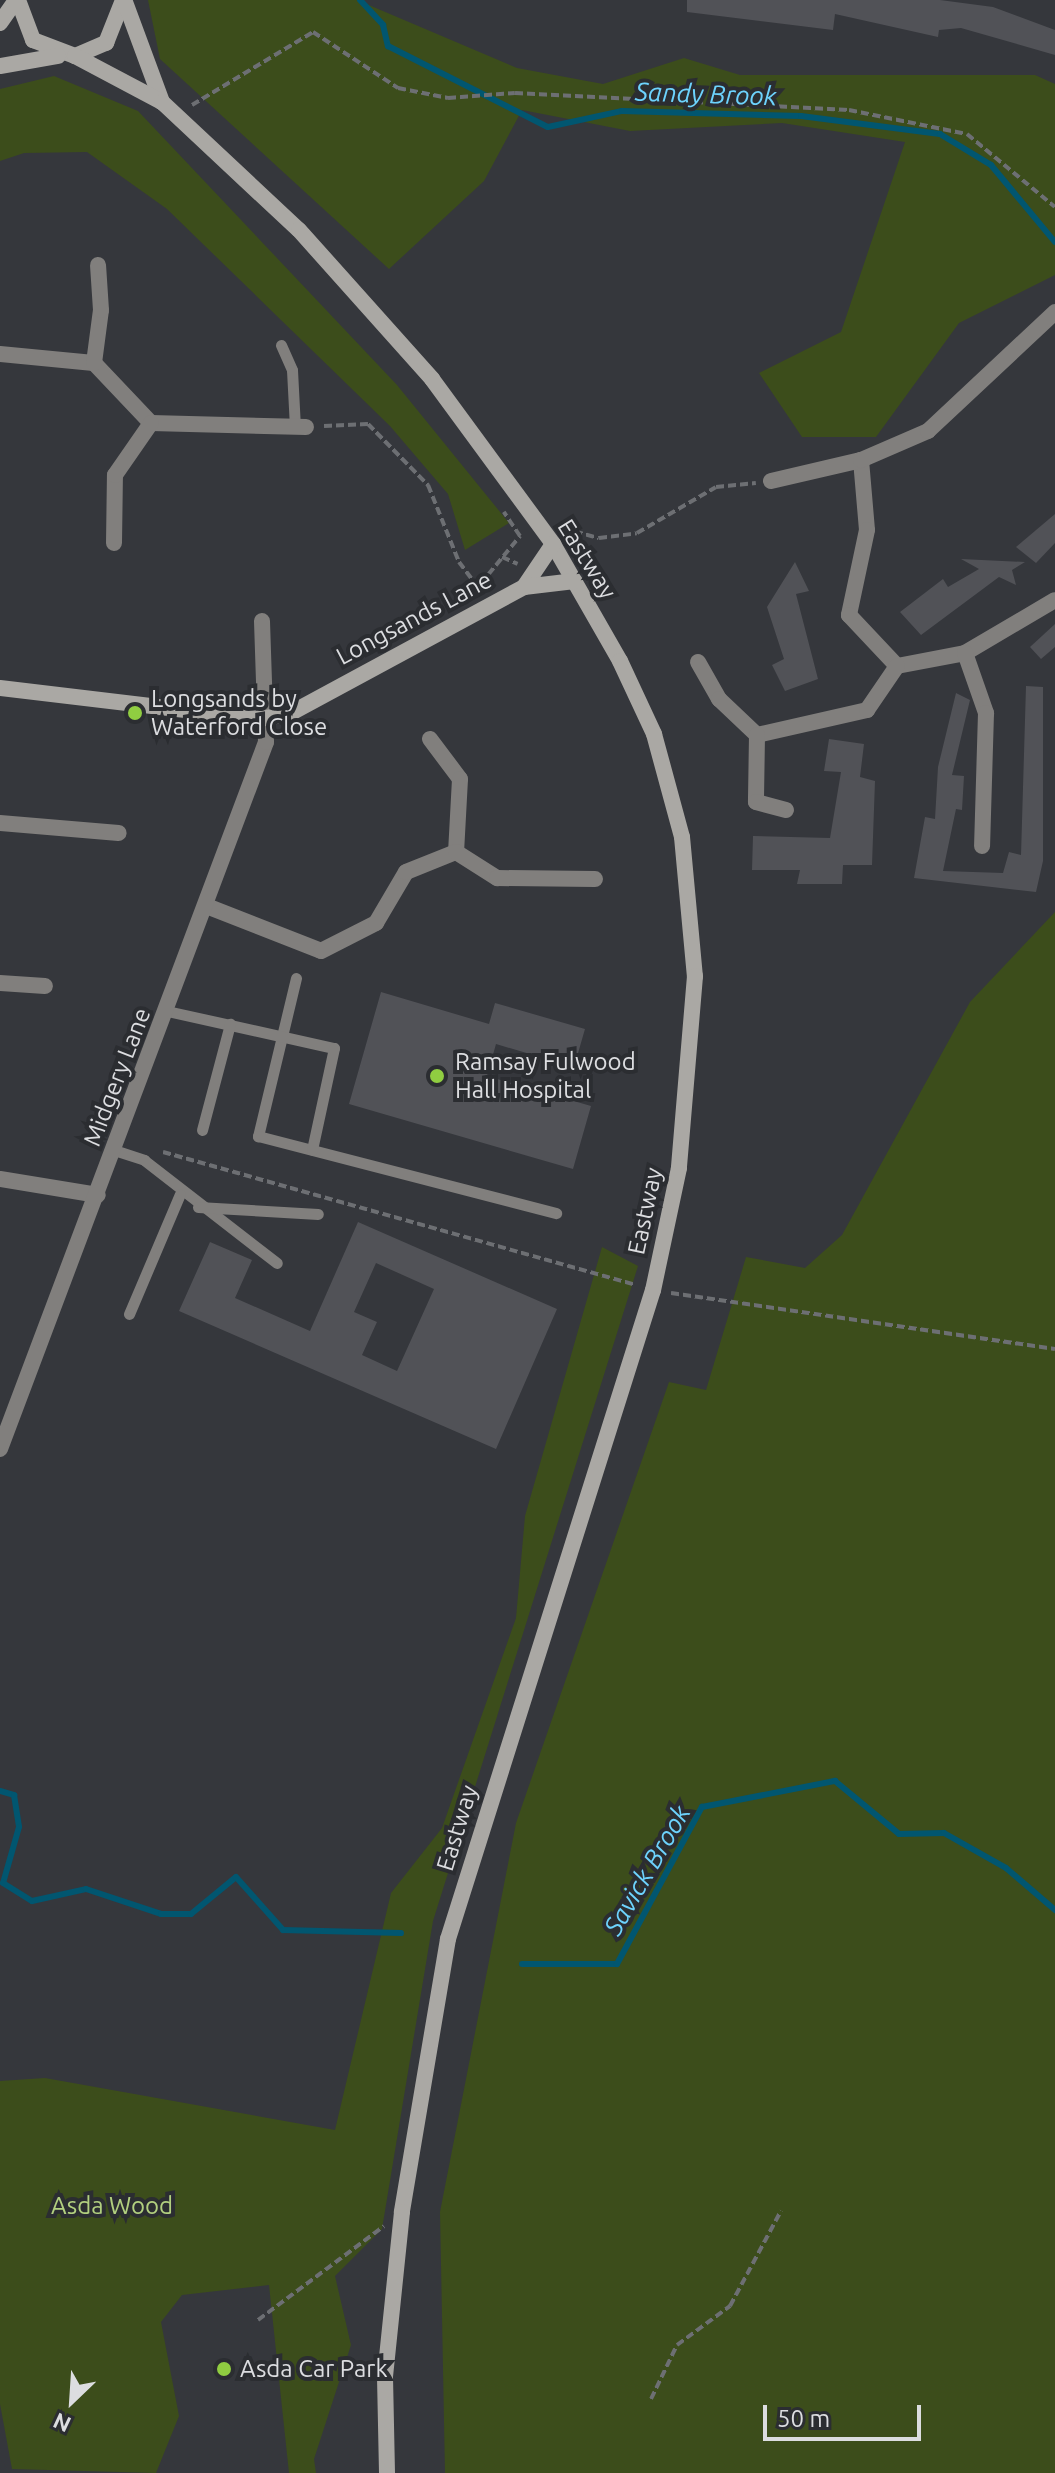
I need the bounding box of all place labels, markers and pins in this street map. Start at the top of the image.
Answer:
place label: Longsands by Waterford Close [151,685,327,741]
marker: Longsands by Waterford Close [126,704,144,722]
place label: Ramsay Fulwood Hall Hospital [455,1048,636,1104]
marker: Ramsay Fulwood Hall Hospital [426,1065,448,1087]
place label: Asda Car Park [240,2355,388,2383]
marker: Asda Car Park [215,2360,233,2378]

